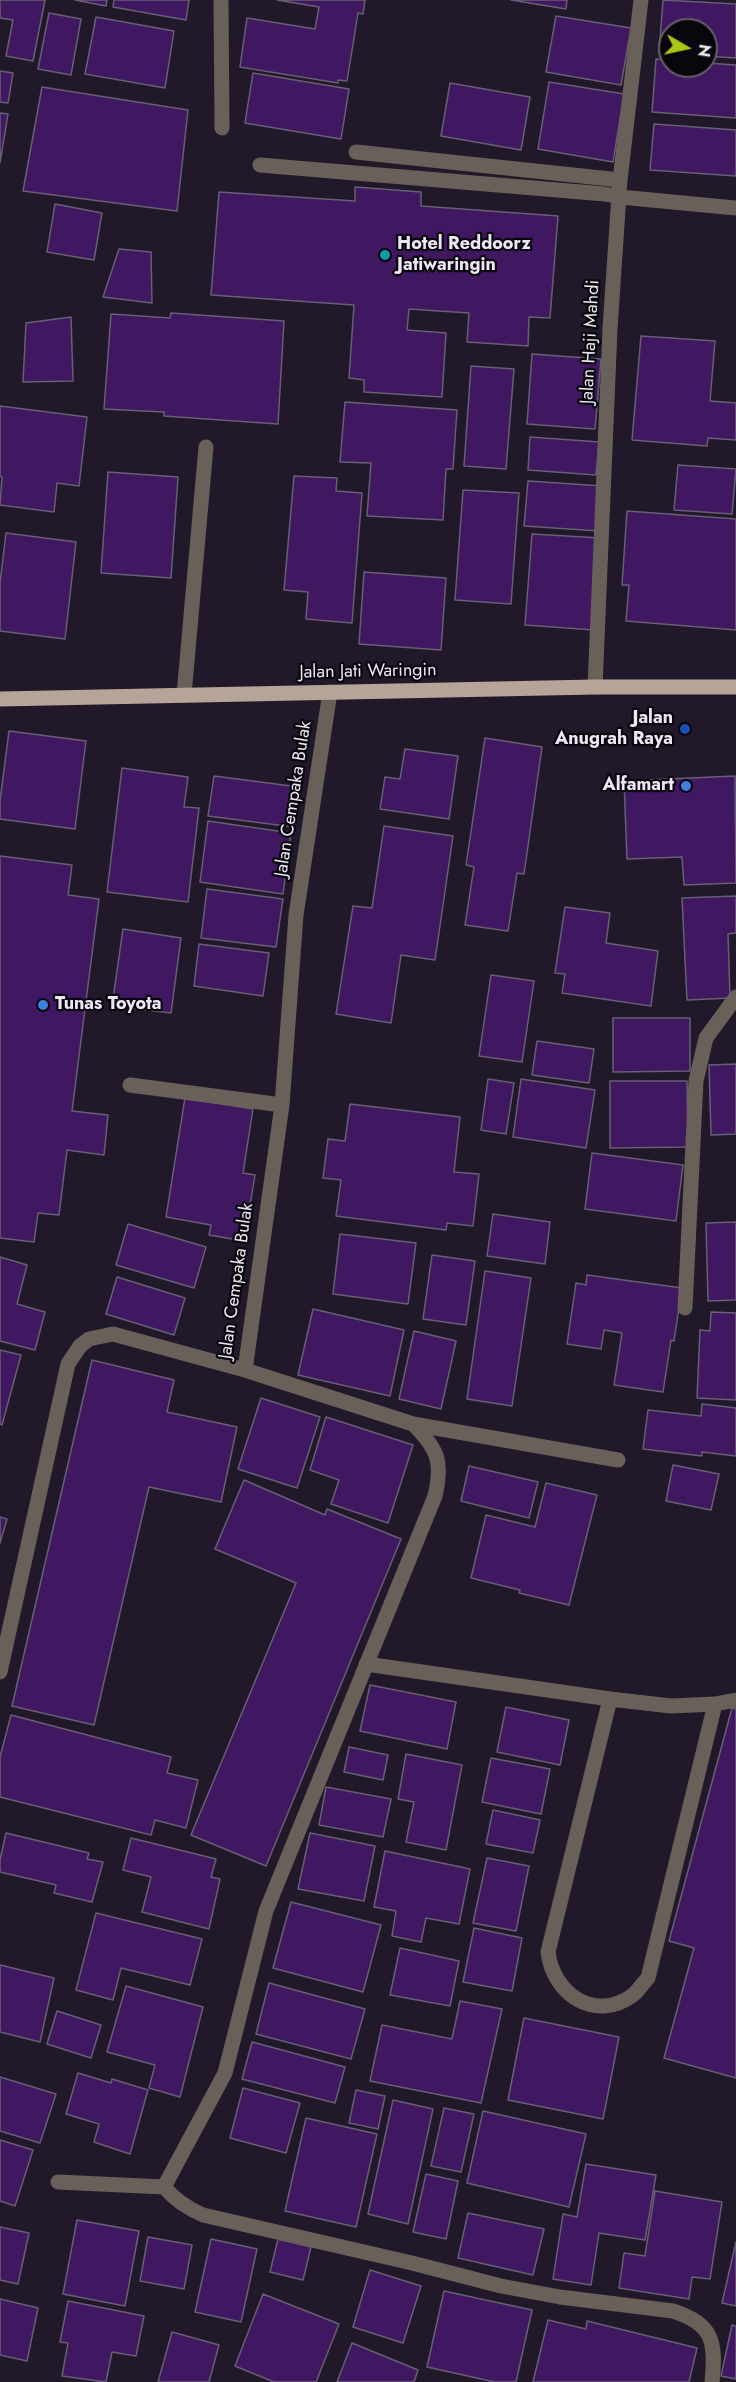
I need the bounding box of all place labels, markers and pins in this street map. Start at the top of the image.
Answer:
place label: Hotel Reddoorz Jatiwaringin [397,234,531,276]
marker: Hotel Reddoorz Jatiwaringin [378,248,392,262]
place label: Jalan Anugrah Raya [555,708,673,750]
marker: Jalan Anugrah Raya [678,722,692,736]
place label: Alfamart [602,775,674,797]
marker: Alfamart [679,779,693,793]
place label: Tunas Toyota [55,994,161,1016]
marker: Tunas Toyota [36,998,50,1012]

